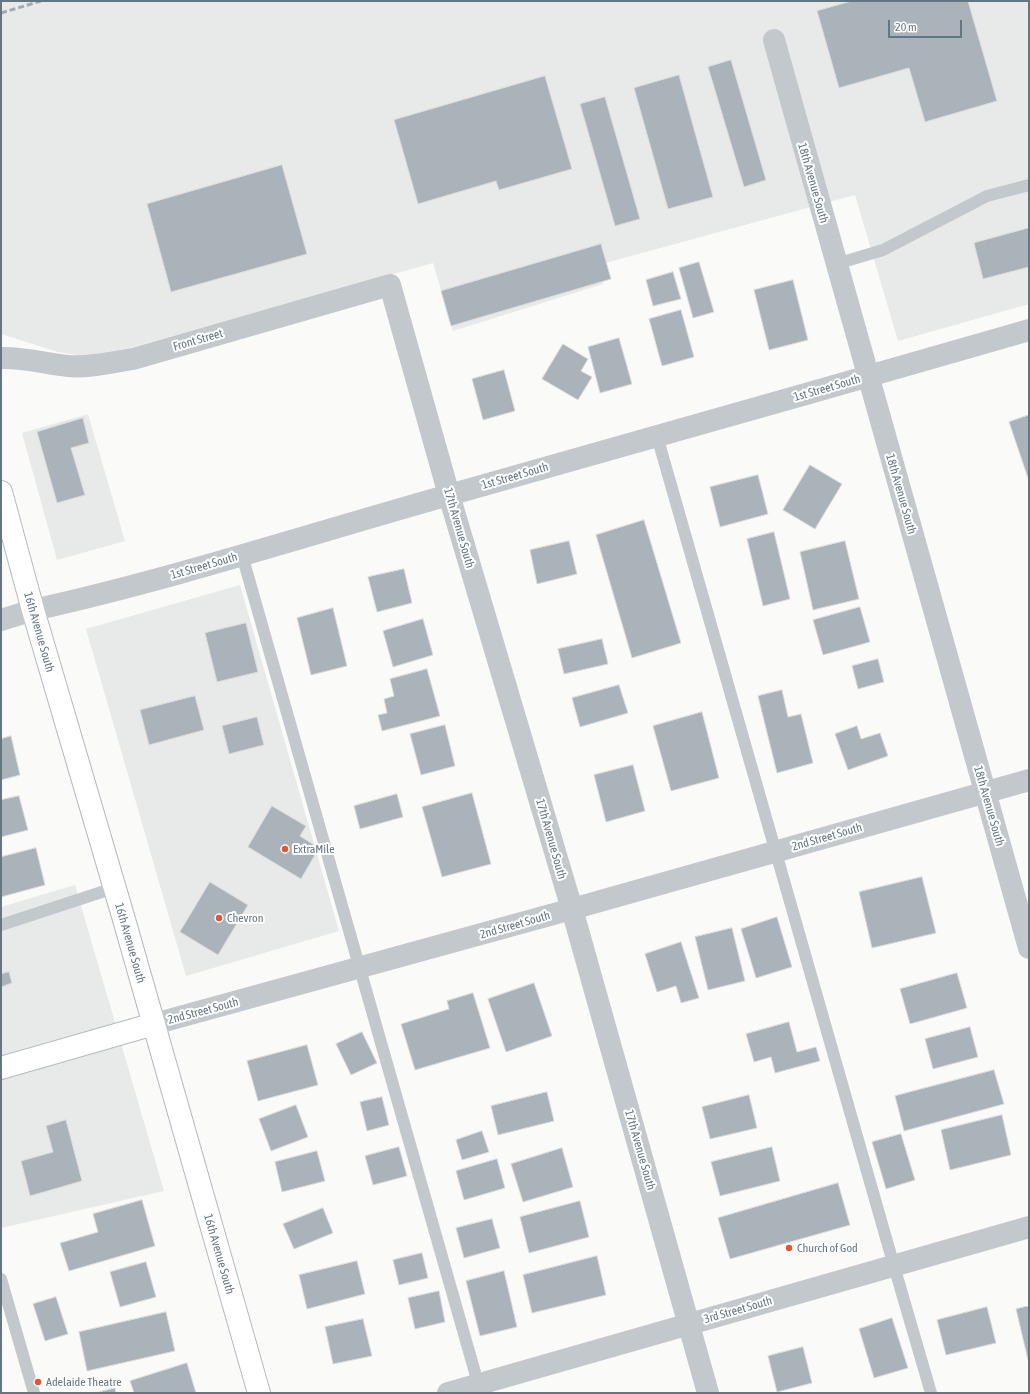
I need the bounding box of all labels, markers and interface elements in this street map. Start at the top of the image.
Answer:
scale bar [890,12,964,38]
text: 20 m [895,20,917,34]
street label: 18th Avenue South [795,141,831,225]
street label: Front Street [171,326,225,354]
street label: 1st Street South [792,372,862,404]
street label: 18th Avenue South [883,452,919,536]
street label: 1st Street South [480,460,550,492]
street label: 17th Avenue South [441,486,477,570]
street label: 1st Street South [169,550,239,582]
street label: 16th Avenue South [21,590,57,674]
street label: 18th Avenue South [971,764,1007,848]
street label: 17th Avenue South [533,797,569,881]
street label: 2nd Street South [790,820,864,854]
place label: ExtraMile [293,842,335,856]
marker: ExtraMile [280,844,290,854]
street label: 16th Avenue South [112,901,148,985]
street label: 2nd Street South [478,908,552,942]
place label: Chevron [227,911,263,925]
marker: Chevron [214,913,224,923]
street label: 2nd Street South [166,995,240,1027]
street label: 17th Avenue South [622,1108,658,1192]
street label: 16th Avenue South [201,1212,237,1296]
place label: Church of God [797,1241,858,1255]
marker: Church of God [784,1243,794,1253]
street label: 3rd Street South [702,1293,774,1327]
place label: Adelaide Theatre [46,1375,122,1389]
marker: Adelaide Theatre [33,1377,43,1387]

